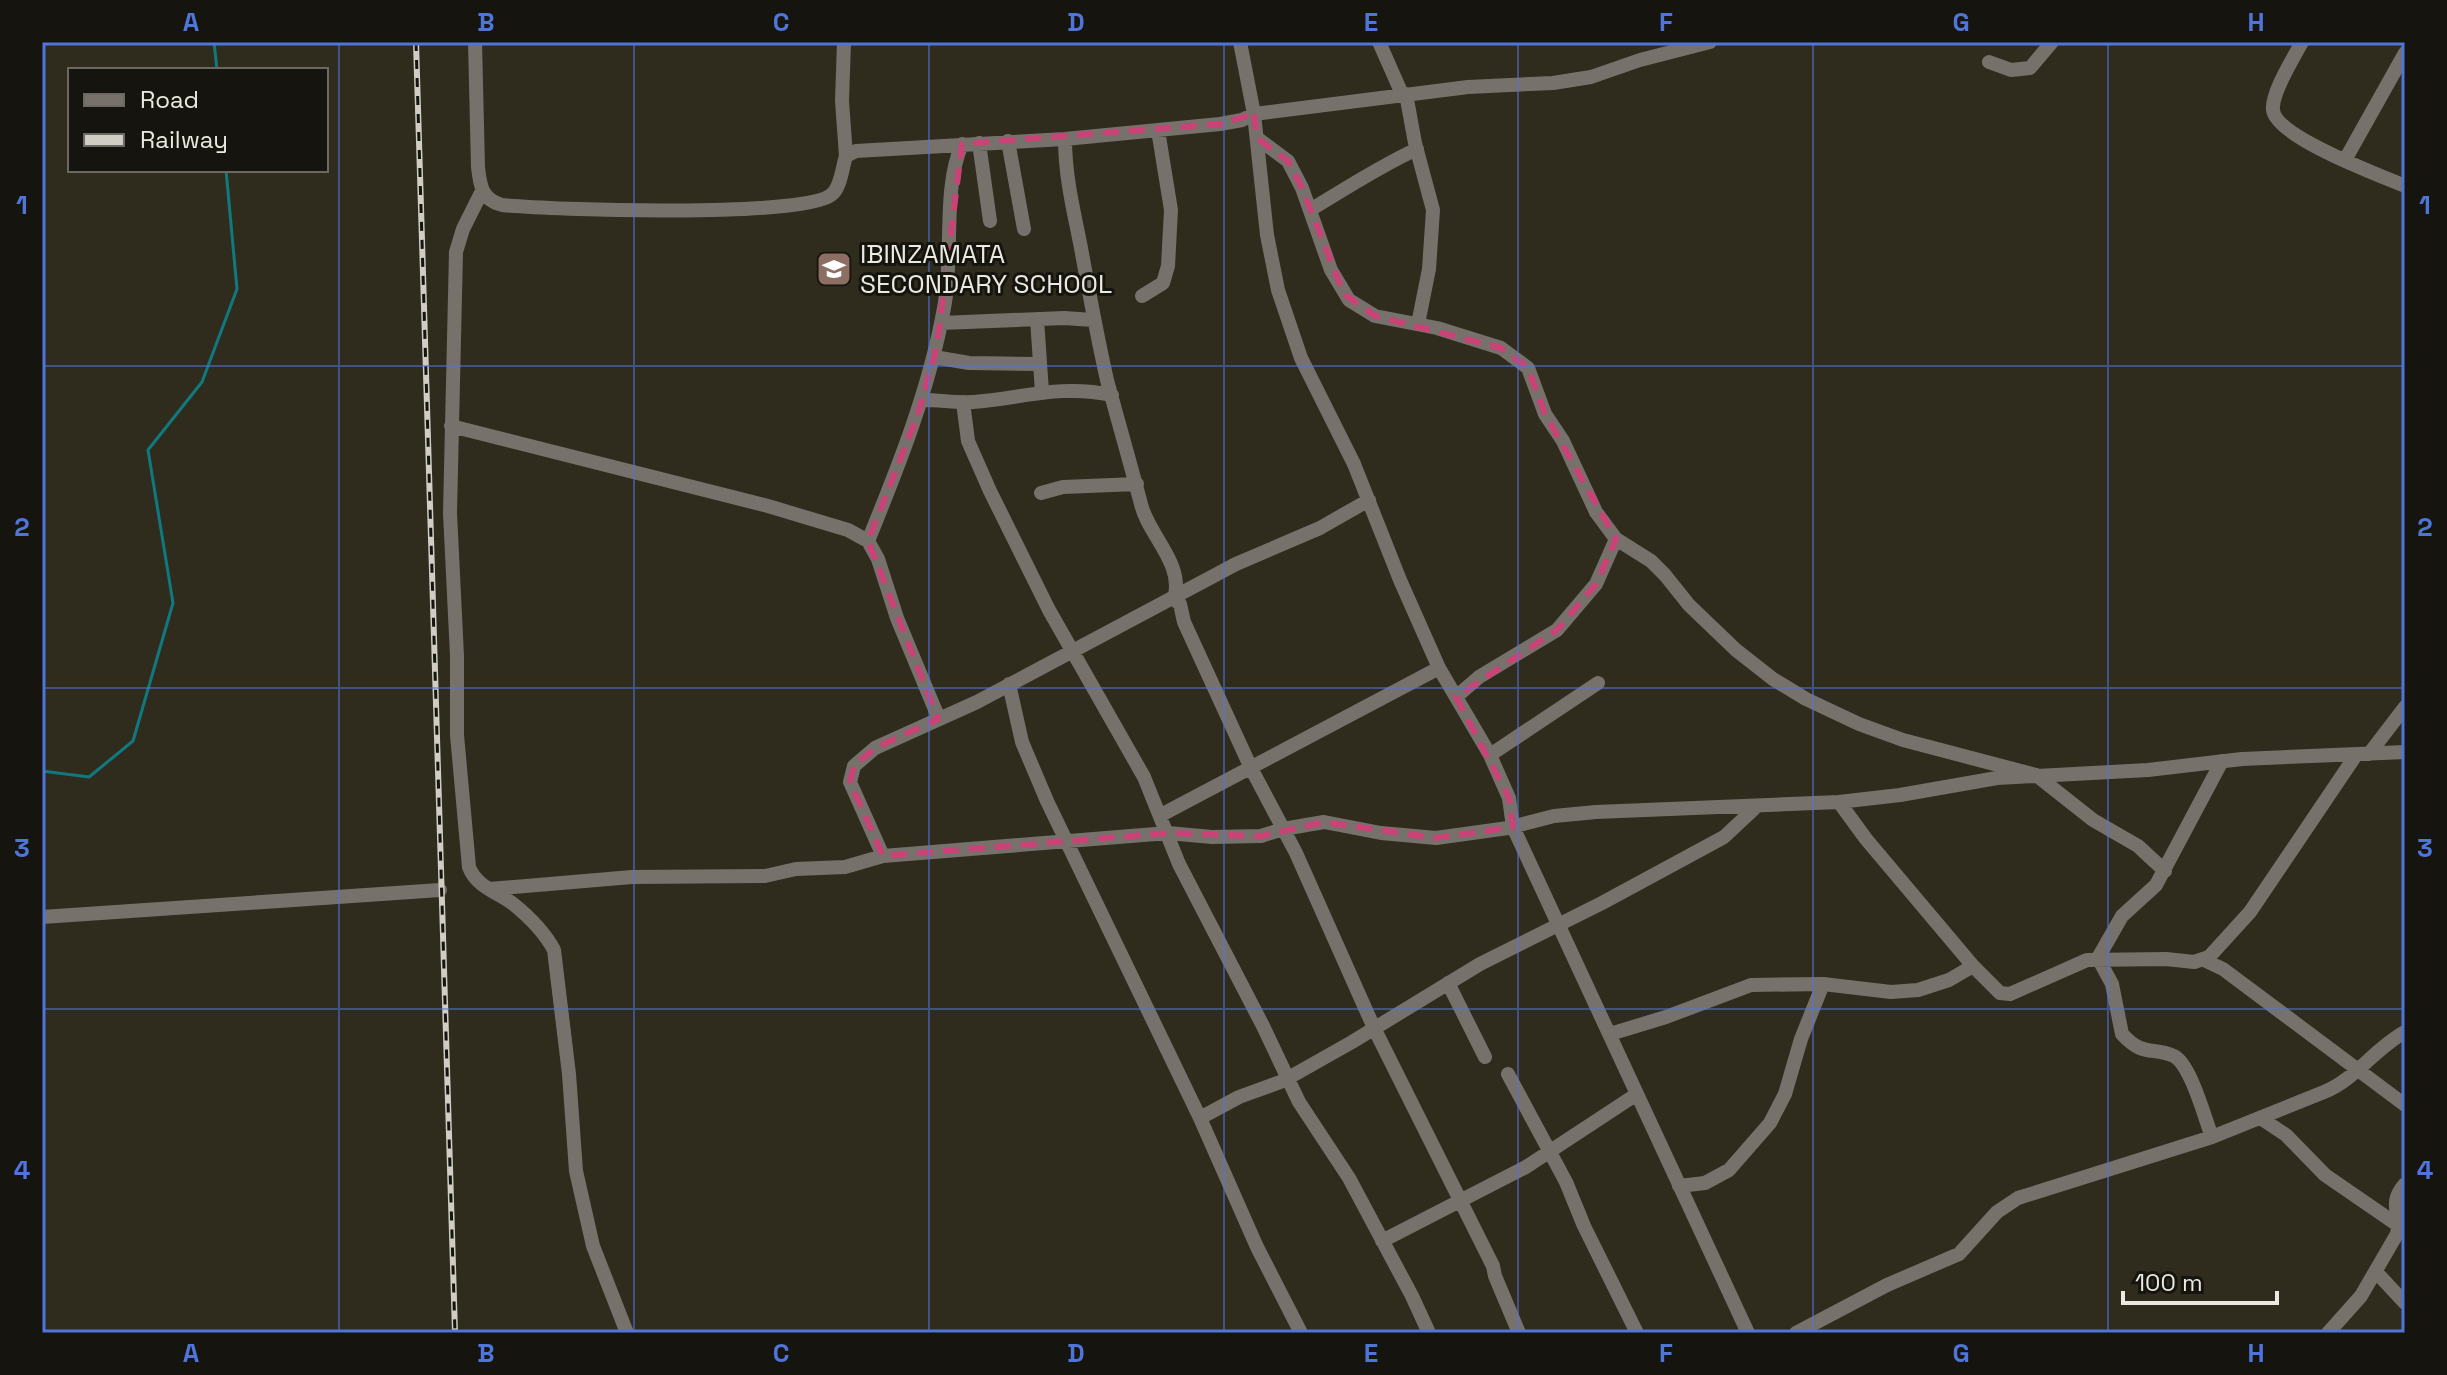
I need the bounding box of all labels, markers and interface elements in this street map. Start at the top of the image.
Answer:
text: A [183,5,200,39]
text: B [477,5,495,39]
text: C [773,5,789,39]
text: D [1067,5,1085,39]
text: E [1364,5,1378,39]
text: F [1659,5,1673,39]
text: G [1952,5,1970,39]
text: H [2247,5,2265,39]
legend [68,68,328,172]
text: Road [140,84,199,115]
text: Railway [140,124,228,155]
text: 1 [16,188,28,222]
text: 1 [2419,188,2431,222]
place label: IBINZAMATA SECONDARY SCHOOL [860,237,1112,301]
school or university icon: IBINZAMATA SECONDARY SCHOOL [815,250,853,288]
text: 2 [14,510,30,544]
text: 2 [2417,510,2433,544]
text: 3 [14,831,30,865]
text: 3 [2417,831,2433,865]
text: 4 [14,1153,30,1187]
text: 4 [2417,1153,2433,1187]
scale bar [2123,1255,2277,1305]
text: 100 m [2135,1267,2203,1298]
text: A [183,1336,200,1370]
text: B [477,1336,495,1370]
text: C [773,1336,789,1370]
text: D [1067,1336,1085,1370]
text: E [1364,1336,1378,1370]
text: F [1659,1336,1673,1370]
text: G [1952,1336,1970,1370]
text: H [2247,1336,2265,1370]

